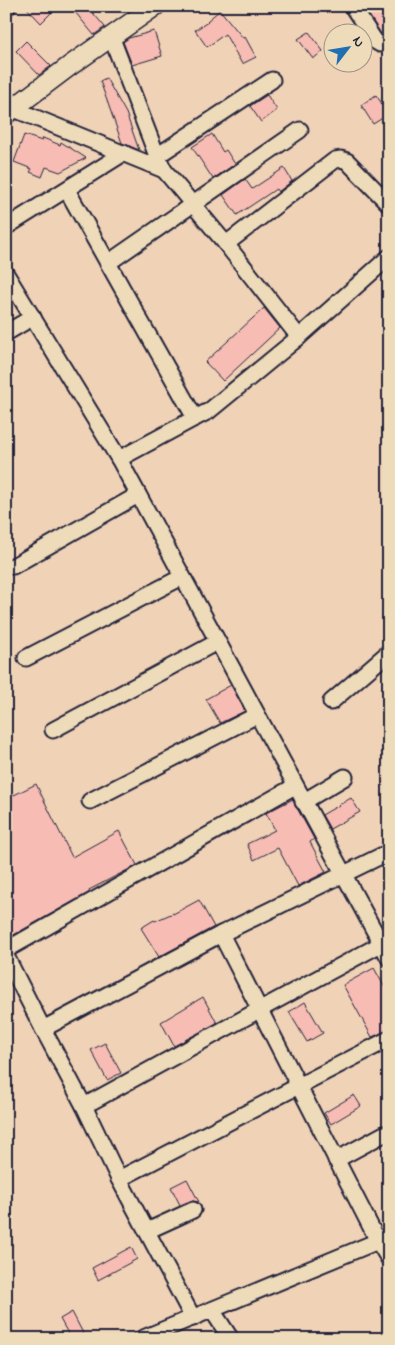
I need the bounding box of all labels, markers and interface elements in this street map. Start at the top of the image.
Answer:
north arrow [322,22,372,72]
text: N [346,33,369,52]

